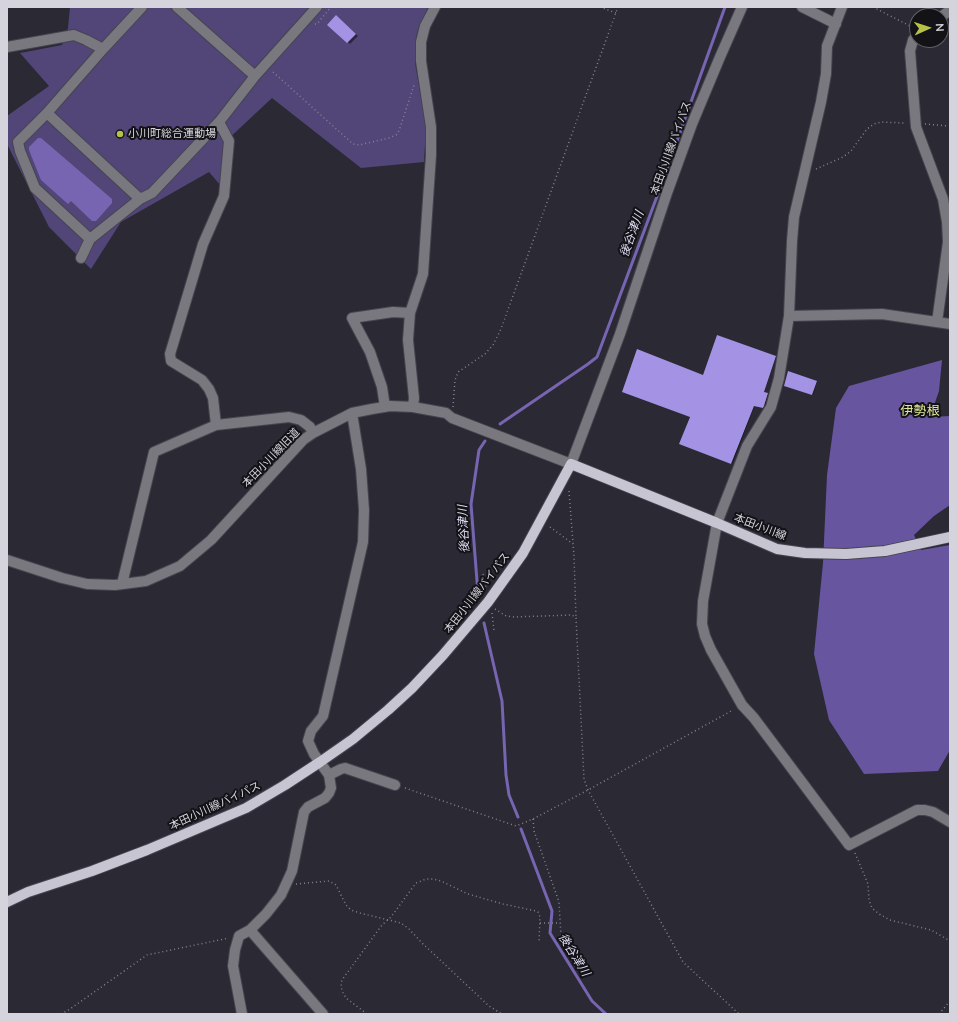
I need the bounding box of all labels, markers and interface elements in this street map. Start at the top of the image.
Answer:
north arrow [909,8,949,48]
text: N [933,23,947,32]
street label: 本田小川線バイパス [648,99,694,197]
place label: 小川町総合運動場 [128,127,216,141]
marker: 小川町総合運動場 [115,129,125,139]
water label: 後谷津川 [617,209,647,259]
district label: 伊勢根 [901,403,939,419]
street label: 本田小川線旧道 [240,426,302,490]
water label: 後谷津川 [456,505,472,553]
street label: 本田小川線 [732,511,788,543]
street label: 本田小川線バイパス [441,550,513,636]
street label: 本田小川線バイパス [167,779,263,833]
water label: 後谷津川 [555,931,593,979]

